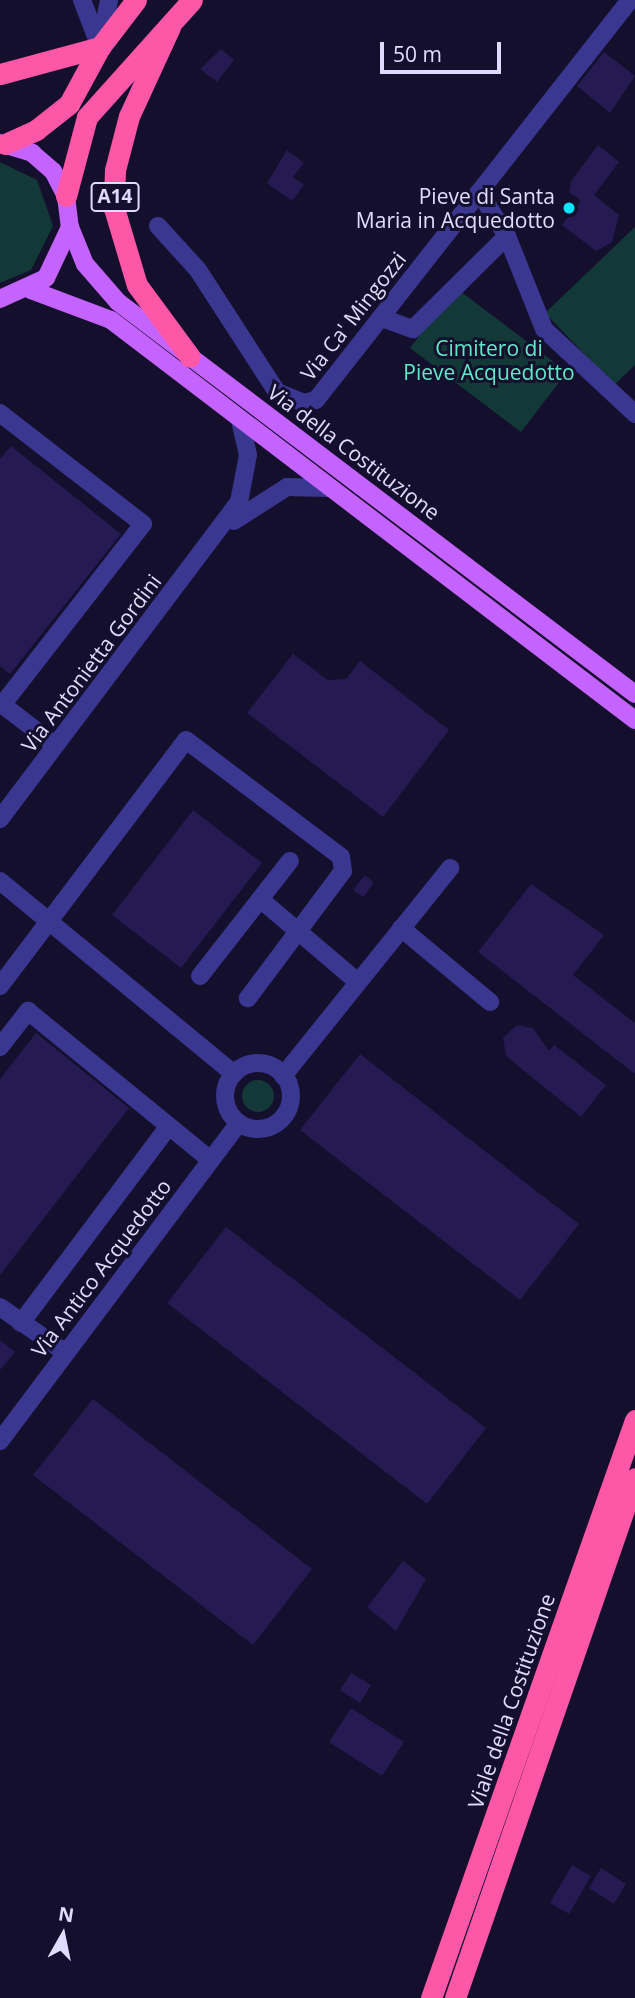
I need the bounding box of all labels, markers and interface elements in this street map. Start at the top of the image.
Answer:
scale bar [383,28,504,72]
text: 50 m [393,40,442,68]
road number: A14 [90,182,140,212]
place label: Pieve di Santa Maria in Acquedotto [356,183,555,233]
marker: Pieve di Santa Maria in Acquedotto [561,200,577,216]
street label: Via Ca' Mingozzi [295,247,411,385]
park label: Cimitero di Pieve Acquedotto [403,335,575,385]
street label: Via della Costituzione [263,379,445,525]
street label: Via Antonietta Gordini [16,569,166,757]
street label: Via Antico Acquedotto [26,1174,176,1362]
street label: Viale della Costituzione [462,1590,560,1812]
north arrow [28,1900,98,1970]
text: N [57,1900,76,1928]

